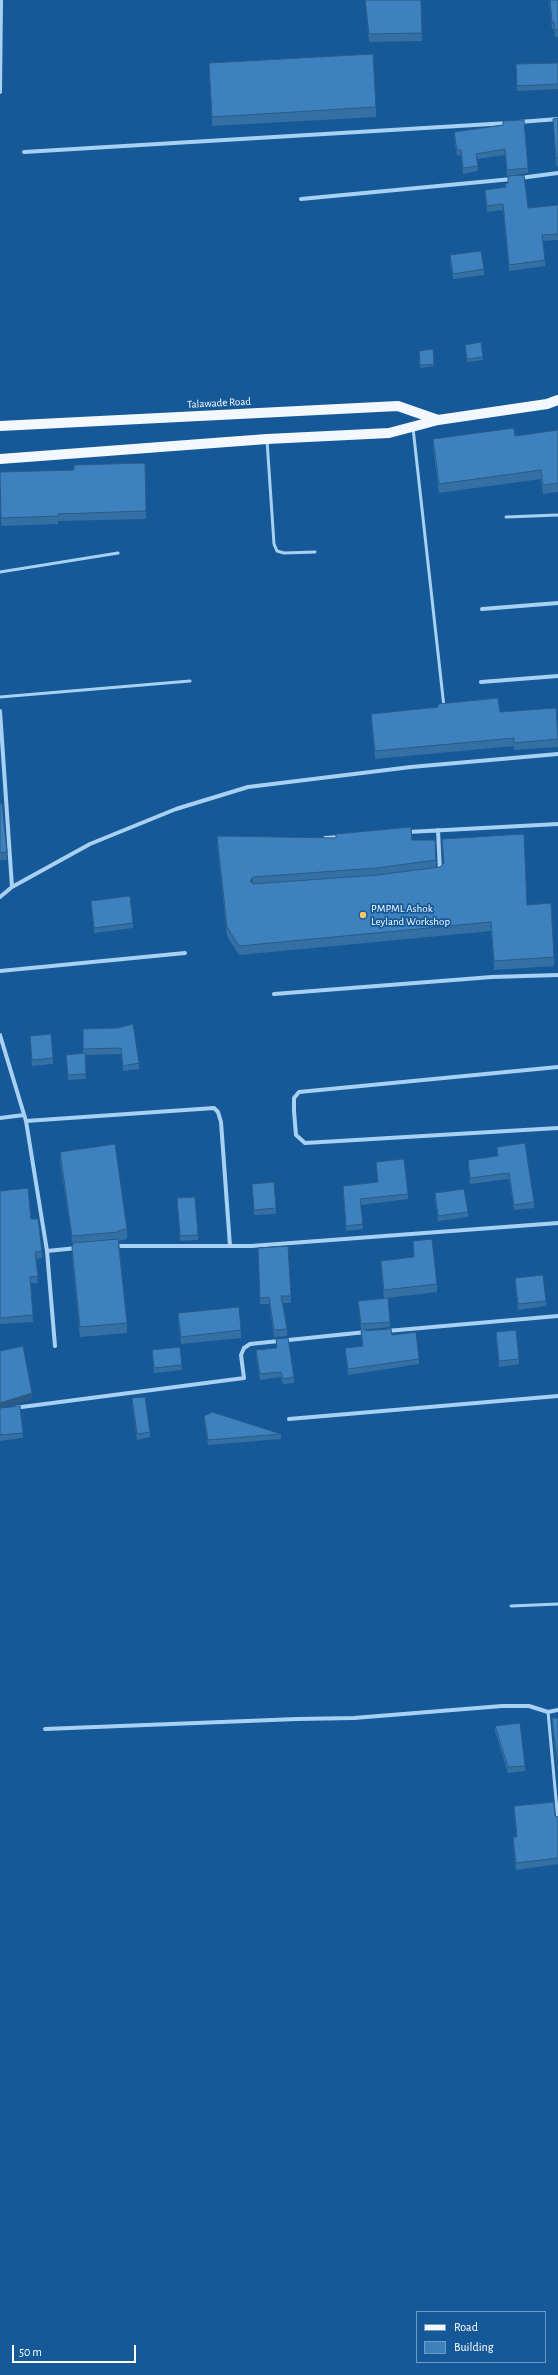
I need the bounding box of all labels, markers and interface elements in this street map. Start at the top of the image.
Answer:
street label: Talawade Road [187,395,251,411]
place label: PMPML Ashok Leyland Workshop [371,902,450,928]
marker: PMPML Ashok Leyland Workshop [358,910,368,920]
legend [416,2311,546,2363]
text: Road [454,2321,478,2333]
scale bar [14,2337,138,2363]
text: Building [454,2341,494,2353]
text: 50 m [19,2346,42,2358]

